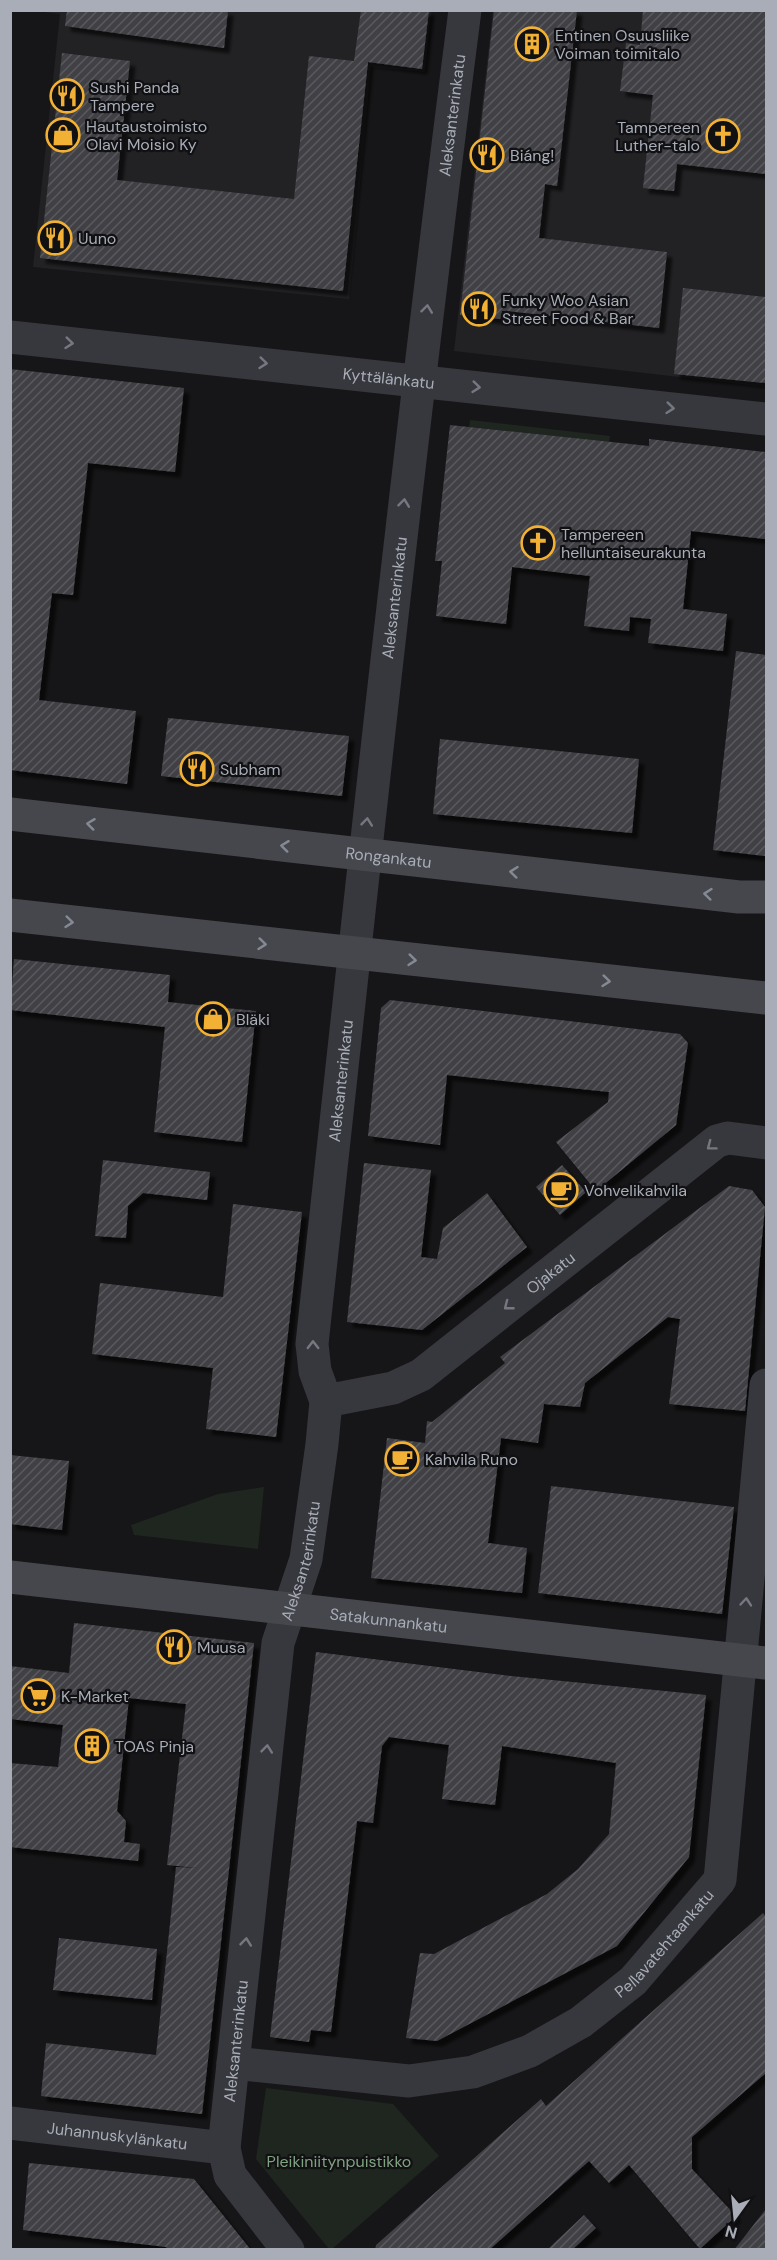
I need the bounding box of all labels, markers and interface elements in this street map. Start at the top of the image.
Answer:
place label: Entinen Osuusliike Voiman toimitalo [555,25,690,64]
building icon: Entinen Osuusliike Voiman toimitalo [514,26,550,62]
street label: Aleksanterinkatu [434,53,470,178]
place label: Sushi Panda Tampere [90,77,179,116]
restaurant icon: Sushi Panda Tampere [49,78,85,114]
place label: Hautaustoimisto Olavi Moisio Ky [86,116,207,155]
shop icon: Hautaustoimisto Olavi Moisio Ky [45,117,81,153]
place label: Tampereen Luther-talo [615,117,700,156]
church icon: Tampereen Luther-talo [705,118,741,154]
restaurant icon: Biáng! [469,137,505,173]
place label: Biáng! [510,145,554,166]
restaurant icon: Uuno [37,220,73,256]
place label: Uuno [78,228,116,249]
place label: Funky Woo Asian Street Food & Bar [502,290,633,329]
restaurant icon: Funky Woo Asian Street Food & Bar [461,291,497,327]
one-way arrow [420,304,432,314]
one-way arrow [64,336,73,349]
one-way arrow [258,356,267,369]
street label: Kyttälänkatu [342,363,436,394]
one-way arrow [471,380,481,392]
one-way arrow [665,401,674,414]
one-way arrow [397,498,409,507]
place label: Tampereen helluntaiseurakunta [561,524,706,563]
church icon: Tampereen helluntaiseurakunta [520,525,556,561]
street label: Aleksanterinkatu [377,536,412,660]
restaurant icon: Subham [179,751,215,787]
place label: Subham [220,759,281,780]
one-way arrow [360,817,373,826]
one-way arrow [87,818,96,830]
one-way arrow [280,840,289,853]
street label: Rongankatu [344,842,433,873]
one-way arrow [510,867,519,879]
one-way arrow [704,888,713,901]
one-way arrow [64,915,73,928]
one-way arrow [258,937,267,949]
one-way arrow [408,953,417,966]
one-way arrow [602,974,611,986]
shop icon: Bläki [195,1001,231,1037]
place label: Bläki [236,1009,270,1030]
street label: Aleksanterinkatu [324,1019,358,1143]
one-way arrow [706,1139,717,1150]
cafe icon: Vohvelikahvila [543,1172,579,1208]
place label: Vohvelikahvila [584,1180,687,1201]
street label: Ojakatu [522,1247,580,1299]
one-way arrow [504,1298,515,1309]
one-way arrow [307,1340,319,1349]
cafe icon: Kahvila Runo [384,1441,420,1477]
place label: Kahvila Runo [425,1449,518,1470]
street label: Aleksanterinkatu [276,1500,325,1624]
one-way arrow [739,1598,752,1607]
street label: Satakunnankatu [329,1603,448,1638]
restaurant icon: Muusa [156,1629,192,1665]
place label: Muusa [197,1637,246,1658]
supermarket icon: K-Market [20,1678,56,1714]
place label: K-Market [61,1686,129,1707]
building icon: TOAS Pinja [74,1728,110,1764]
place label: TOAS Pinja [115,1736,194,1757]
one-way arrow [260,1744,273,1753]
street label: Pellavatehtaankatu [610,1885,719,2003]
one-way arrow [239,1938,252,1947]
street label: Aleksanterinkatu [219,1979,253,2103]
street label: Juhannuskylänkatu [46,2117,189,2155]
park label: Pleikiniitynpuistikko [267,2151,411,2172]
north arrow [705,2188,765,2248]
text: N [723,2220,740,2244]

